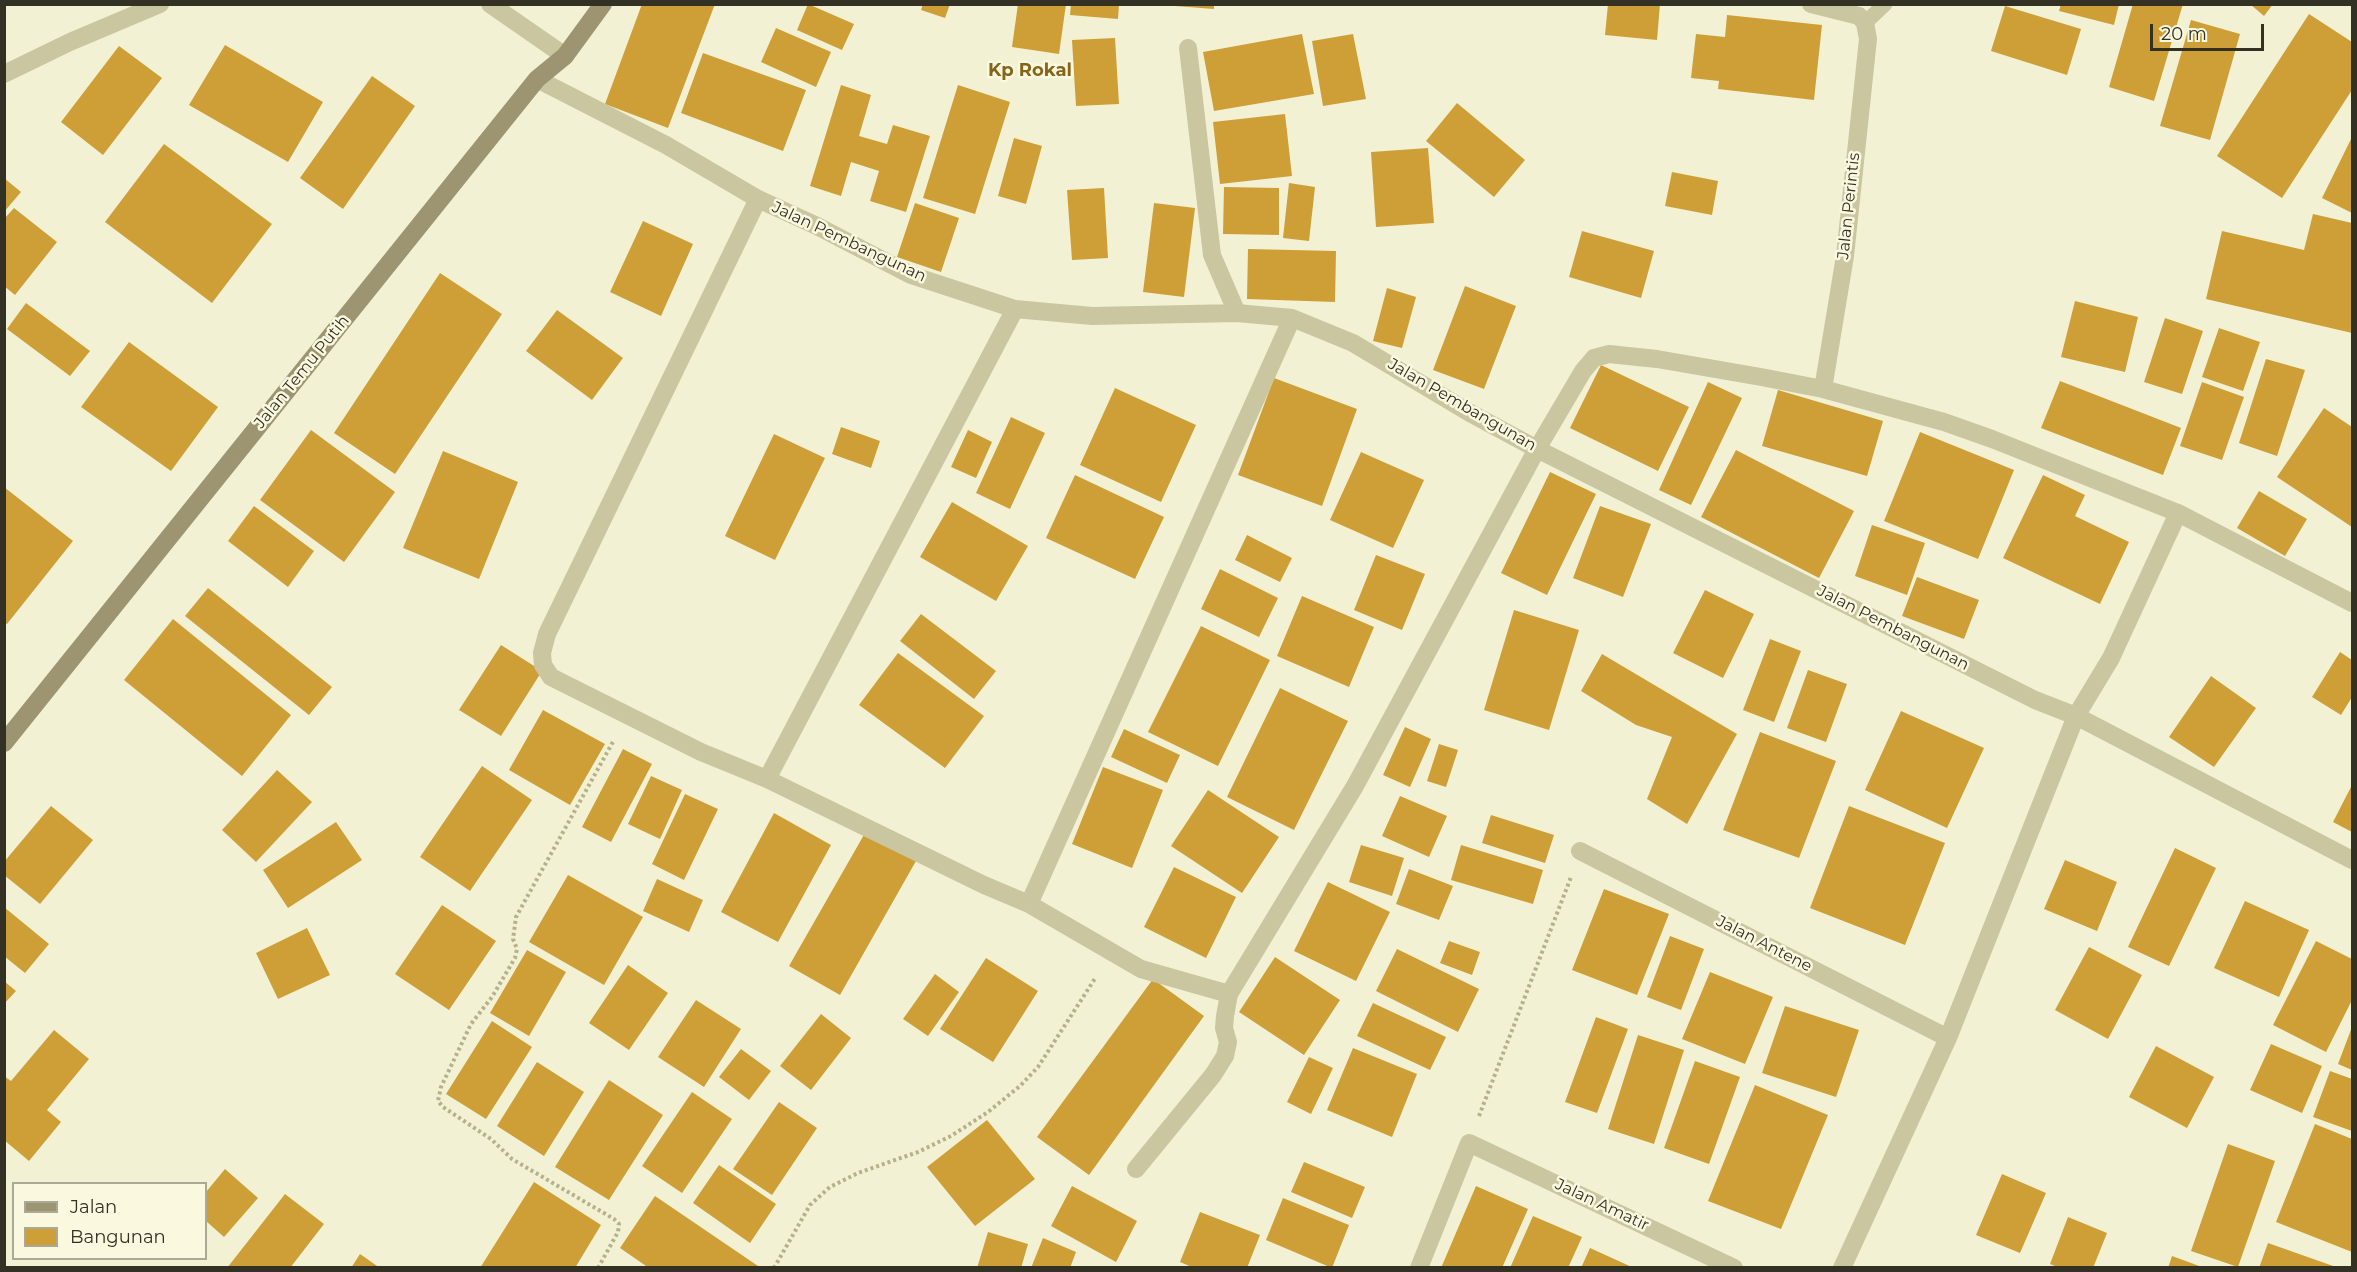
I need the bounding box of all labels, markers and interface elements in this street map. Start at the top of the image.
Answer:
scale bar [2153,12,2267,50]
text: 20 m [2161,23,2207,45]
district label: Kp Rokal [988,60,1072,82]
street label: Jalan Perintis [1834,152,1864,260]
street label: Jalan Pembangunan [769,198,929,286]
street label: Jalan Temu Putih [251,312,353,432]
street label: Jalan Pembangunan [1384,355,1540,455]
street label: Jalan Pembangunan [1814,581,1972,675]
street label: Jalan Antene [1713,912,1815,976]
street label: Jalan Amatir [1552,1175,1652,1235]
legend [12,1182,207,1260]
text: Jalan [70,1196,117,1218]
text: Bangunan [70,1226,166,1248]

